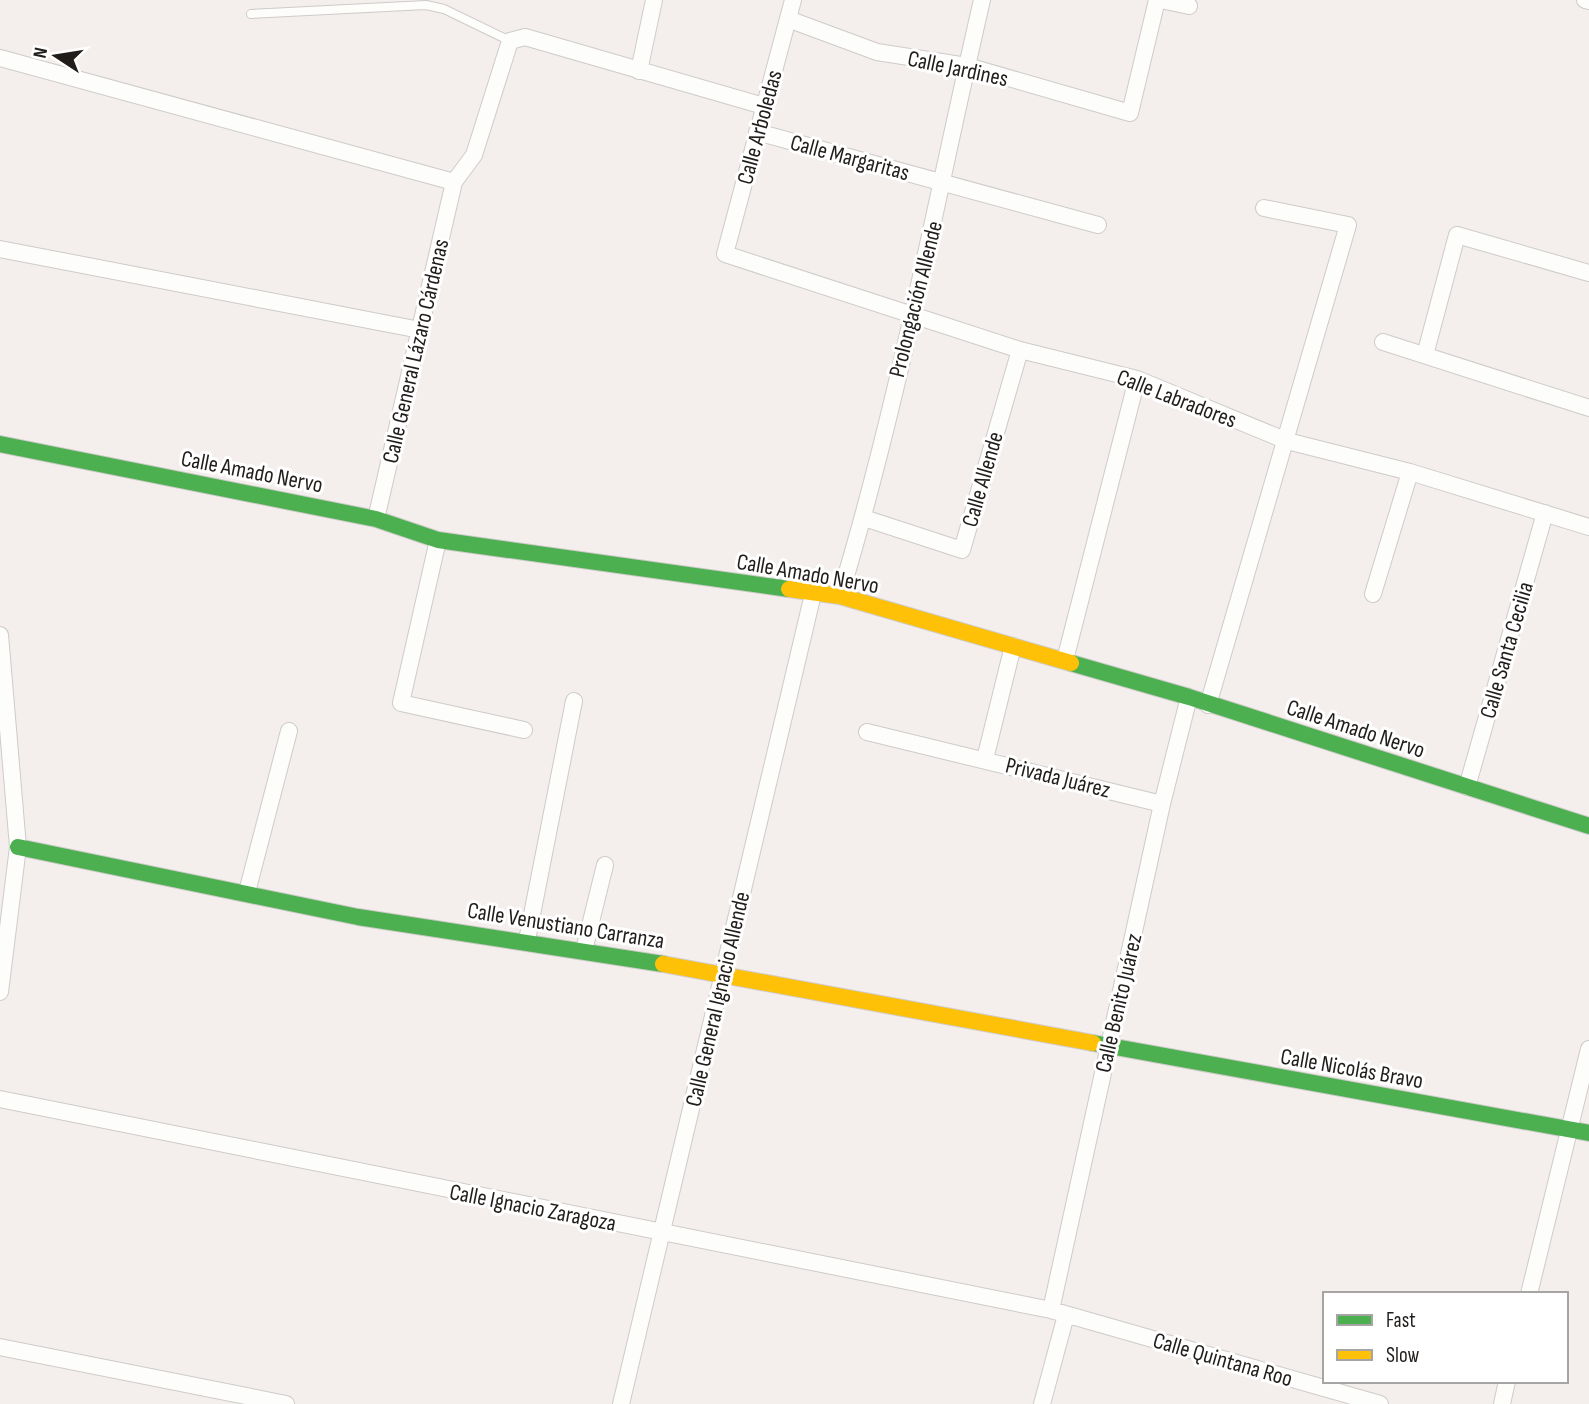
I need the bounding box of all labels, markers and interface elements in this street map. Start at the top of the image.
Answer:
north arrow [21,21,91,91]
text: N [29,45,53,60]
street label: Calle Jardines [905,45,1011,93]
street label: Calle Arboledas [731,67,789,188]
street label: Calle Margaritas [787,129,912,187]
street label: Prolongación Allende [883,218,949,380]
street label: Calle General Lázaro Cárdenas [377,236,455,466]
street label: Calle Labradores [1113,363,1240,435]
street label: Calle Allende [956,428,1010,530]
street label: Calle Amado Nervo [179,445,325,499]
street label: Calle Amado Nervo [735,548,881,600]
street label: Calle Santa Cecilia [1474,579,1540,722]
street label: Calle Amado Nervo [1283,693,1428,764]
street label: Privada Juárez [1002,751,1113,805]
street label: Calle General Ignacio Allende [680,889,756,1109]
street label: Calle Venustiano Carranza [465,897,666,955]
street label: Calle Benito Juárez [1089,931,1149,1075]
street label: Calle Nicolás Bravo [1278,1043,1425,1095]
street label: Calle Ignacio Zaragoza [447,1178,618,1238]
legend [1323,1292,1568,1383]
text: Fast [1386,1308,1416,1333]
street label: Calle Quintana Roo [1150,1327,1296,1393]
text: Slow [1386,1343,1420,1368]

